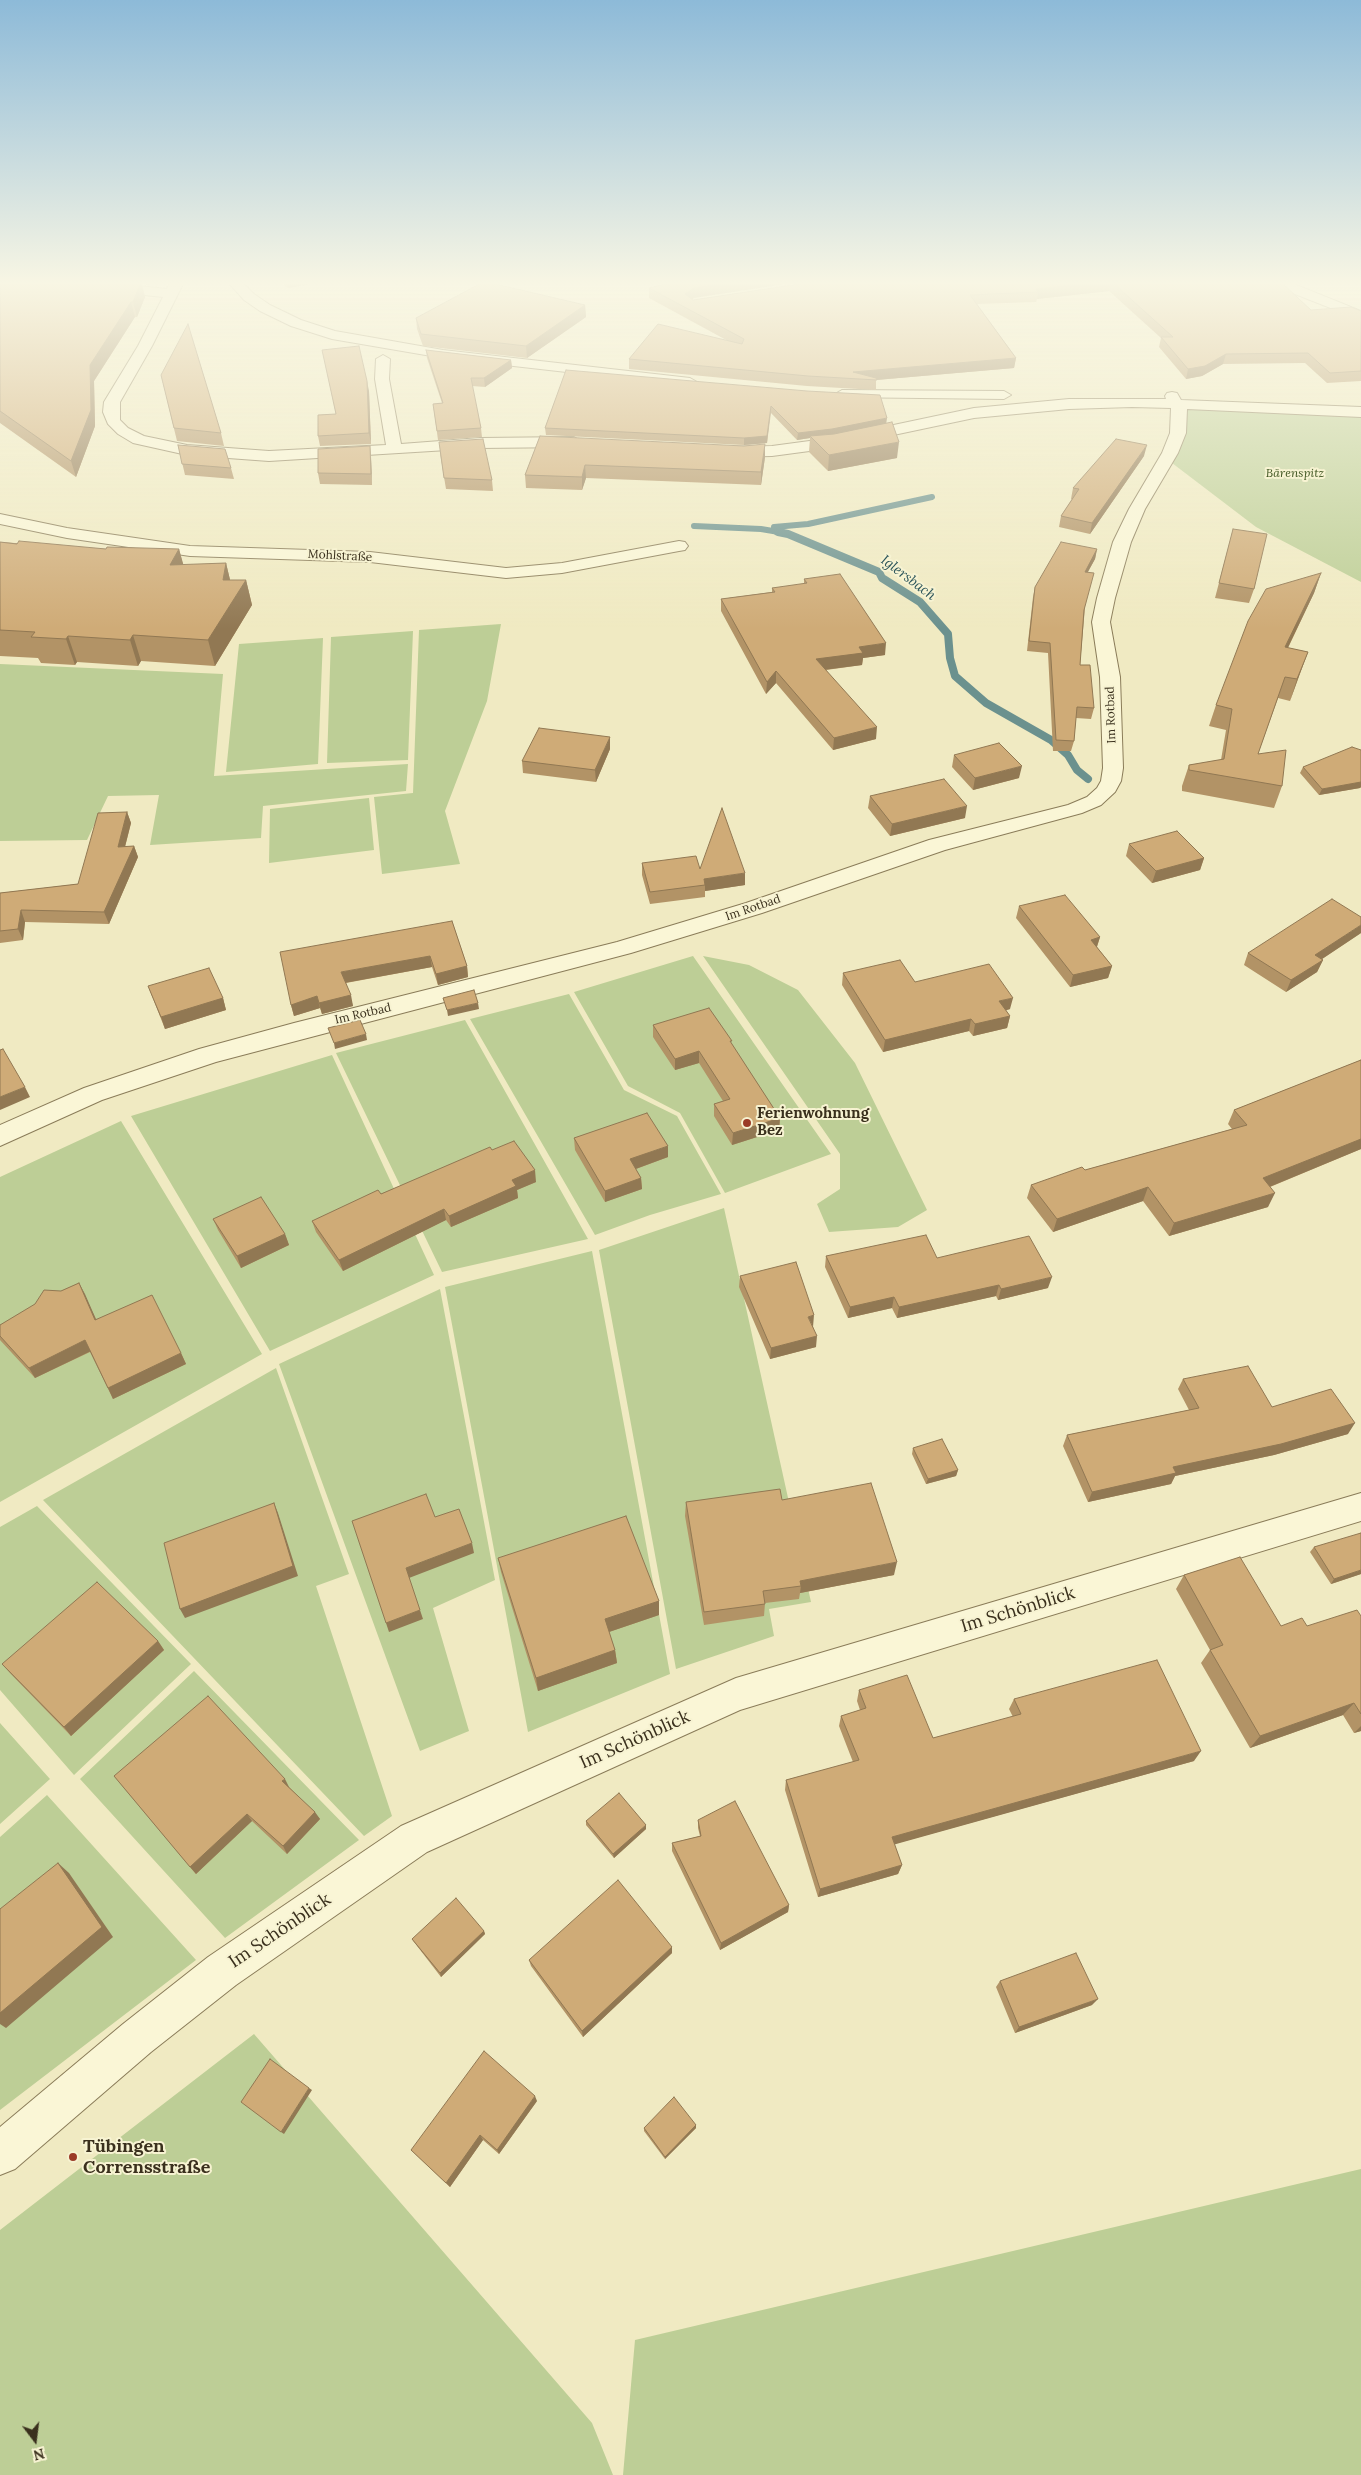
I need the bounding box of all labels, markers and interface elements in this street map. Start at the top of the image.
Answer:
park label: Bärenspitz [1266,467,1324,481]
street label: Mohlstraße [307,547,373,565]
water label: Iglersbach [877,552,939,604]
street label: Im Rotbad [1103,686,1119,744]
street label: Im Rotbad [724,892,782,924]
street label: Im Rotbad [333,1001,393,1027]
place label: Ferienwohnung Bez [757,1105,869,1140]
marker: Ferienwohnung Bez [741,1117,753,1129]
street label: Im Schönblick [958,1582,1078,1638]
street label: Im Schönblick [577,1706,693,1774]
street label: Im Schönblick [225,1889,335,1973]
place label: Tübingen Corrensstraße [83,2136,210,2178]
marker: Tübingen Corrensstraße [67,2151,79,2163]
north arrow [10,2415,60,2465]
text: N [31,2444,46,2465]

